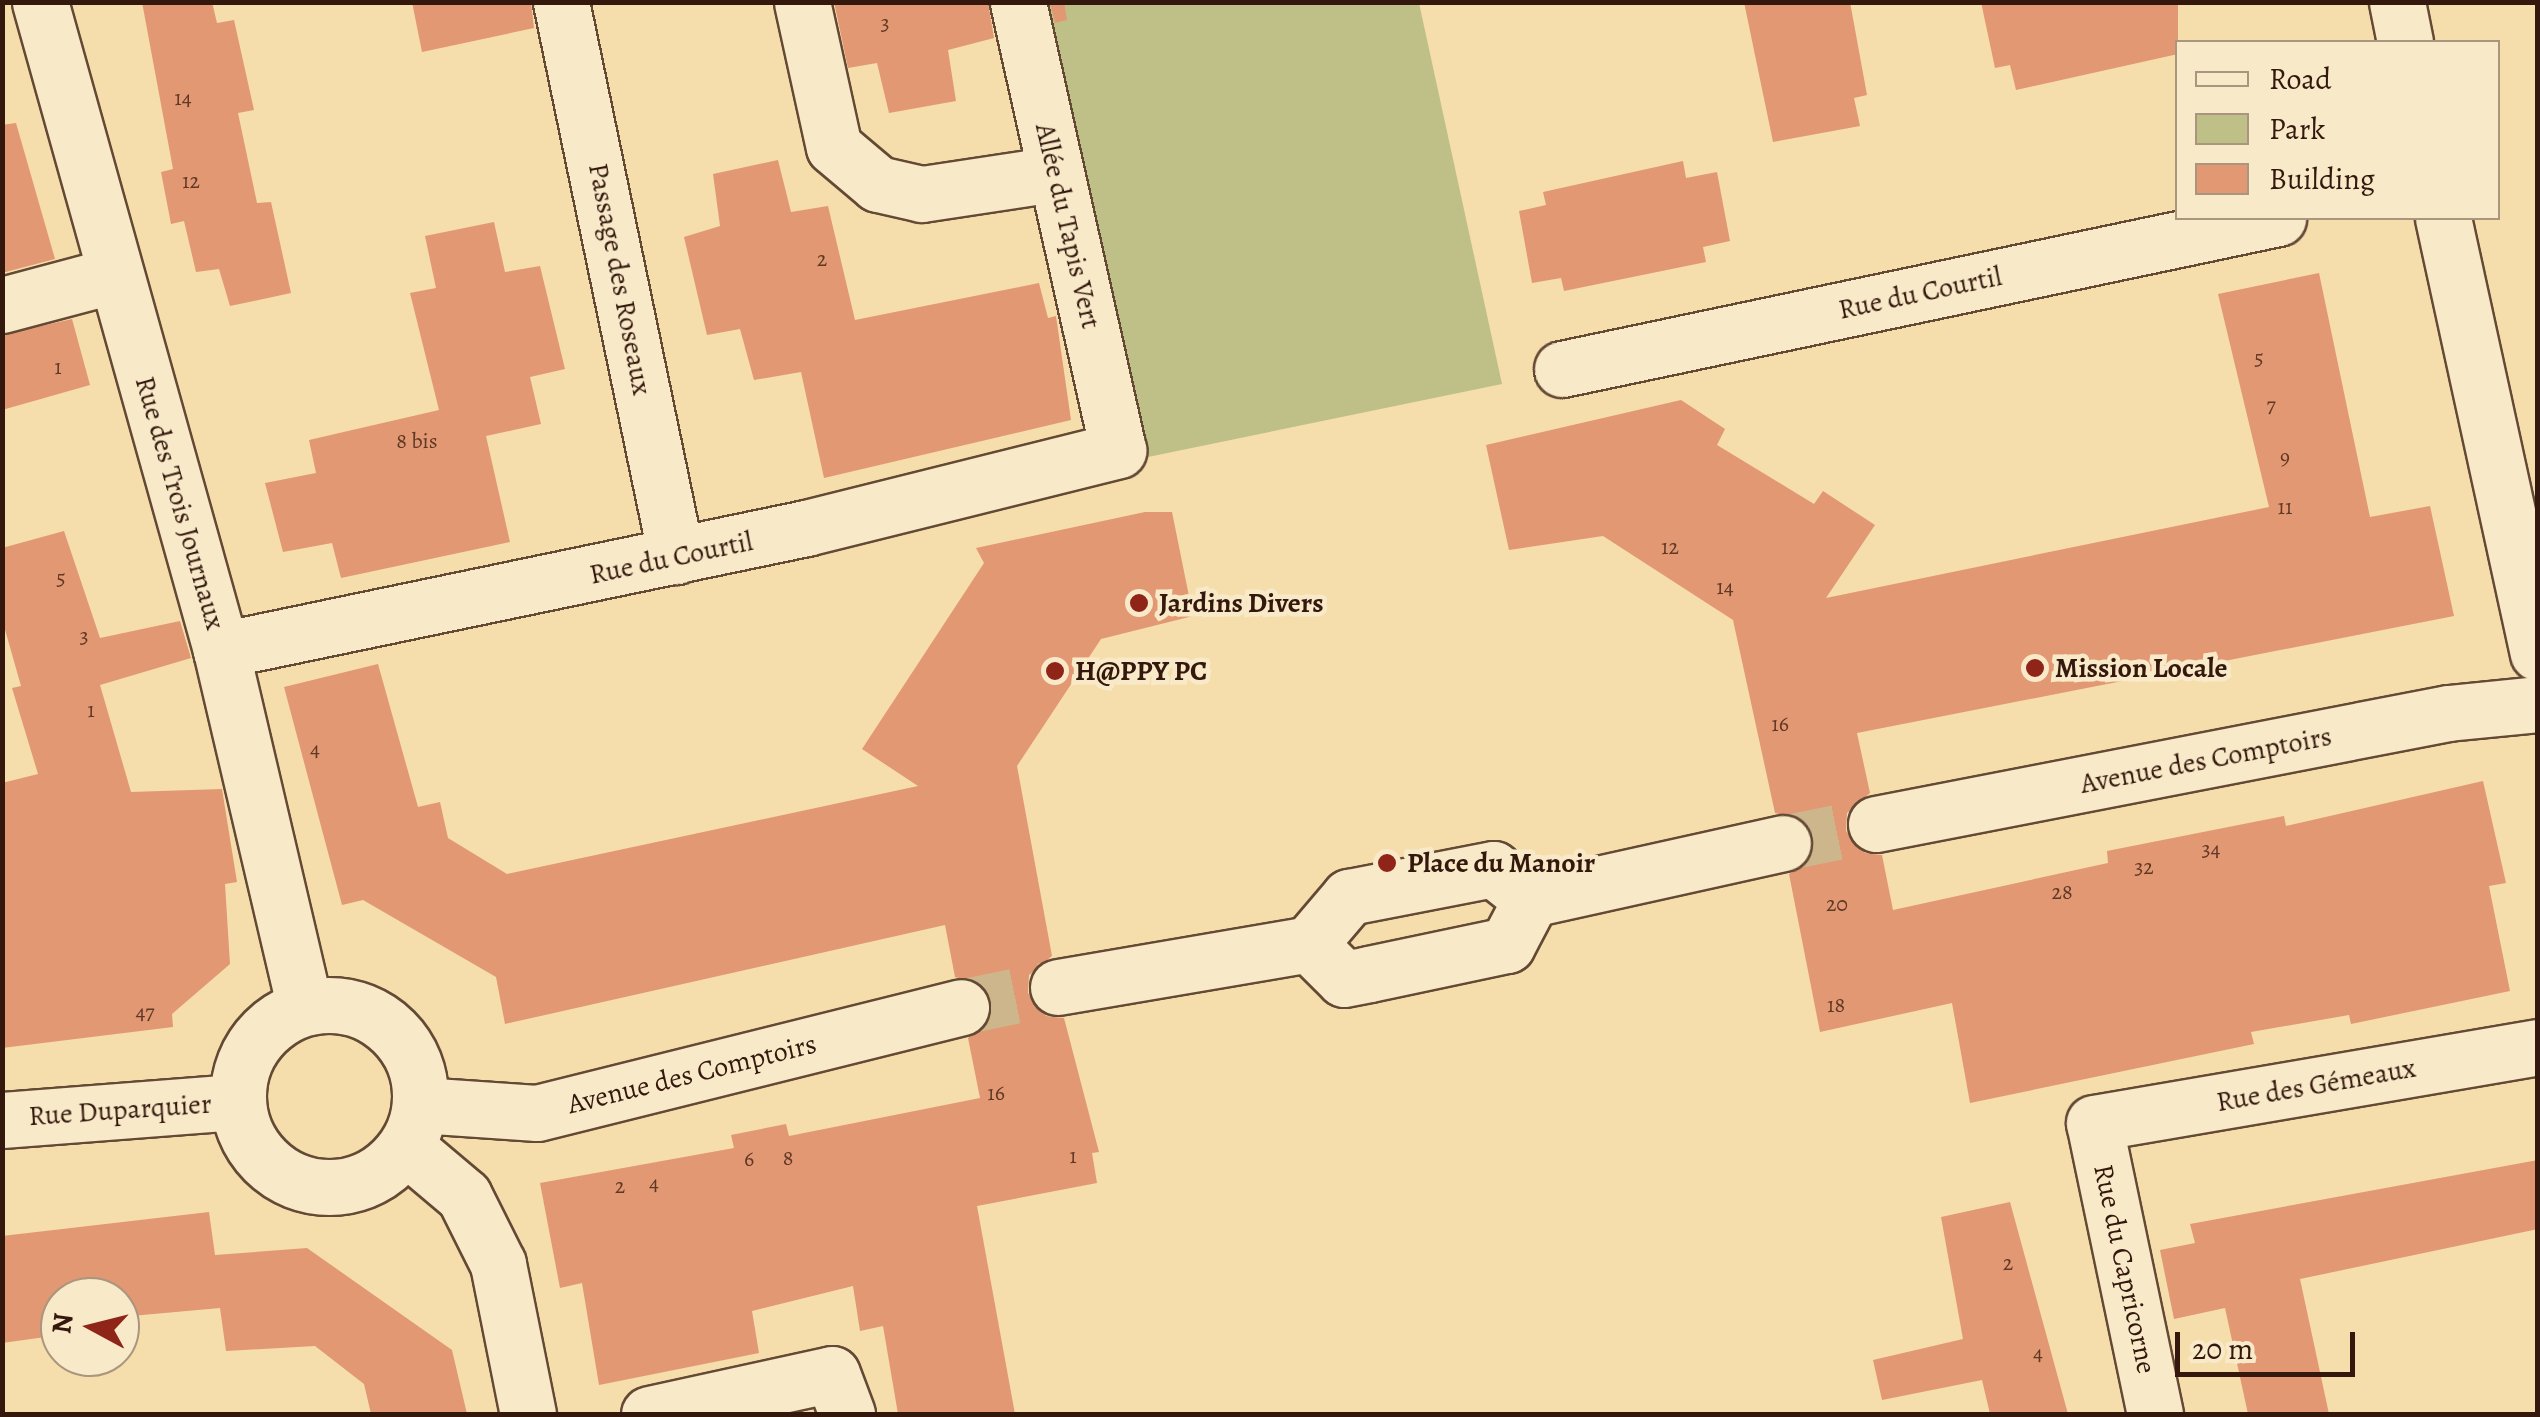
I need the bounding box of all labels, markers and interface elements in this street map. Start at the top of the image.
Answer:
house number: 3 [880,11,890,37]
legend [2175,40,2500,220]
text: Road [2269,59,2331,99]
house number: 14 [174,86,192,112]
text: Park [2269,109,2325,149]
street label: Allée du Tapis Vert [1028,120,1108,332]
text: Building [2269,159,2375,199]
street label: Passage des Roseaux [581,160,659,398]
house number: 12 [182,169,200,195]
house number: 2 [817,247,827,273]
street label: Rue du Courtil [1835,259,2005,327]
house number: 5 [2254,346,2264,372]
house number: 1 [54,355,62,381]
street label: Rue des Trois Journaux [128,372,232,634]
house number: 7 [2266,393,2276,419]
house number: 8 bis [396,429,438,455]
house number: 9 [2280,445,2290,471]
house number: 11 [2277,495,2293,521]
street label: Rue du Courtil [586,524,756,592]
house number: 12 [1661,535,1679,561]
house number: 5 [56,566,66,592]
house number: 14 [1716,575,1734,601]
place label: Jardins Divers [1159,586,1324,620]
marker: Jardins Divers [1128,592,1150,614]
house number: 3 [79,624,89,650]
place label: Mission Locale [2055,651,2228,685]
place label: H@PPY PC [1075,654,1207,688]
marker: Mission Locale [2024,657,2046,679]
marker: H@PPY PC [1044,660,1066,682]
house number: 1 [87,698,95,724]
house number: 16 [1771,712,1789,738]
street label: Avenue des Comptoirs [2077,719,2335,801]
house number: 4 [310,737,320,763]
house number: 34 [2201,837,2221,863]
place label: Place du Manoir [1407,846,1595,880]
marker: Place du Manoir [1376,852,1398,874]
house number: 32 [2134,855,2154,881]
house number: 28 [2051,880,2073,906]
house number: 20 [1826,892,1848,918]
house number: 18 [1827,993,1845,1019]
house number: 47 [135,1000,155,1026]
street label: Avenue des Comptoirs [564,1027,820,1121]
street label: Rue des Gémeaux [2214,1051,2418,1119]
house number: 16 [987,1081,1005,1107]
street label: Rue Duparquier [27,1087,213,1133]
house number: 1 [1069,1144,1077,1170]
house number: 8 [783,1146,793,1172]
house number: 6 [744,1147,754,1173]
street label: Rue du Capricorne [2086,1161,2164,1377]
house number: 4 [649,1171,659,1197]
house number: 2 [615,1174,625,1200]
house number: 2 [2003,1251,2013,1277]
north arrow [40,1277,140,1377]
text: N [42,1311,82,1336]
scale bar [2180,1312,2360,1374]
text: 20 m [2192,1329,2253,1369]
house number: 4 [2033,1341,2043,1367]

